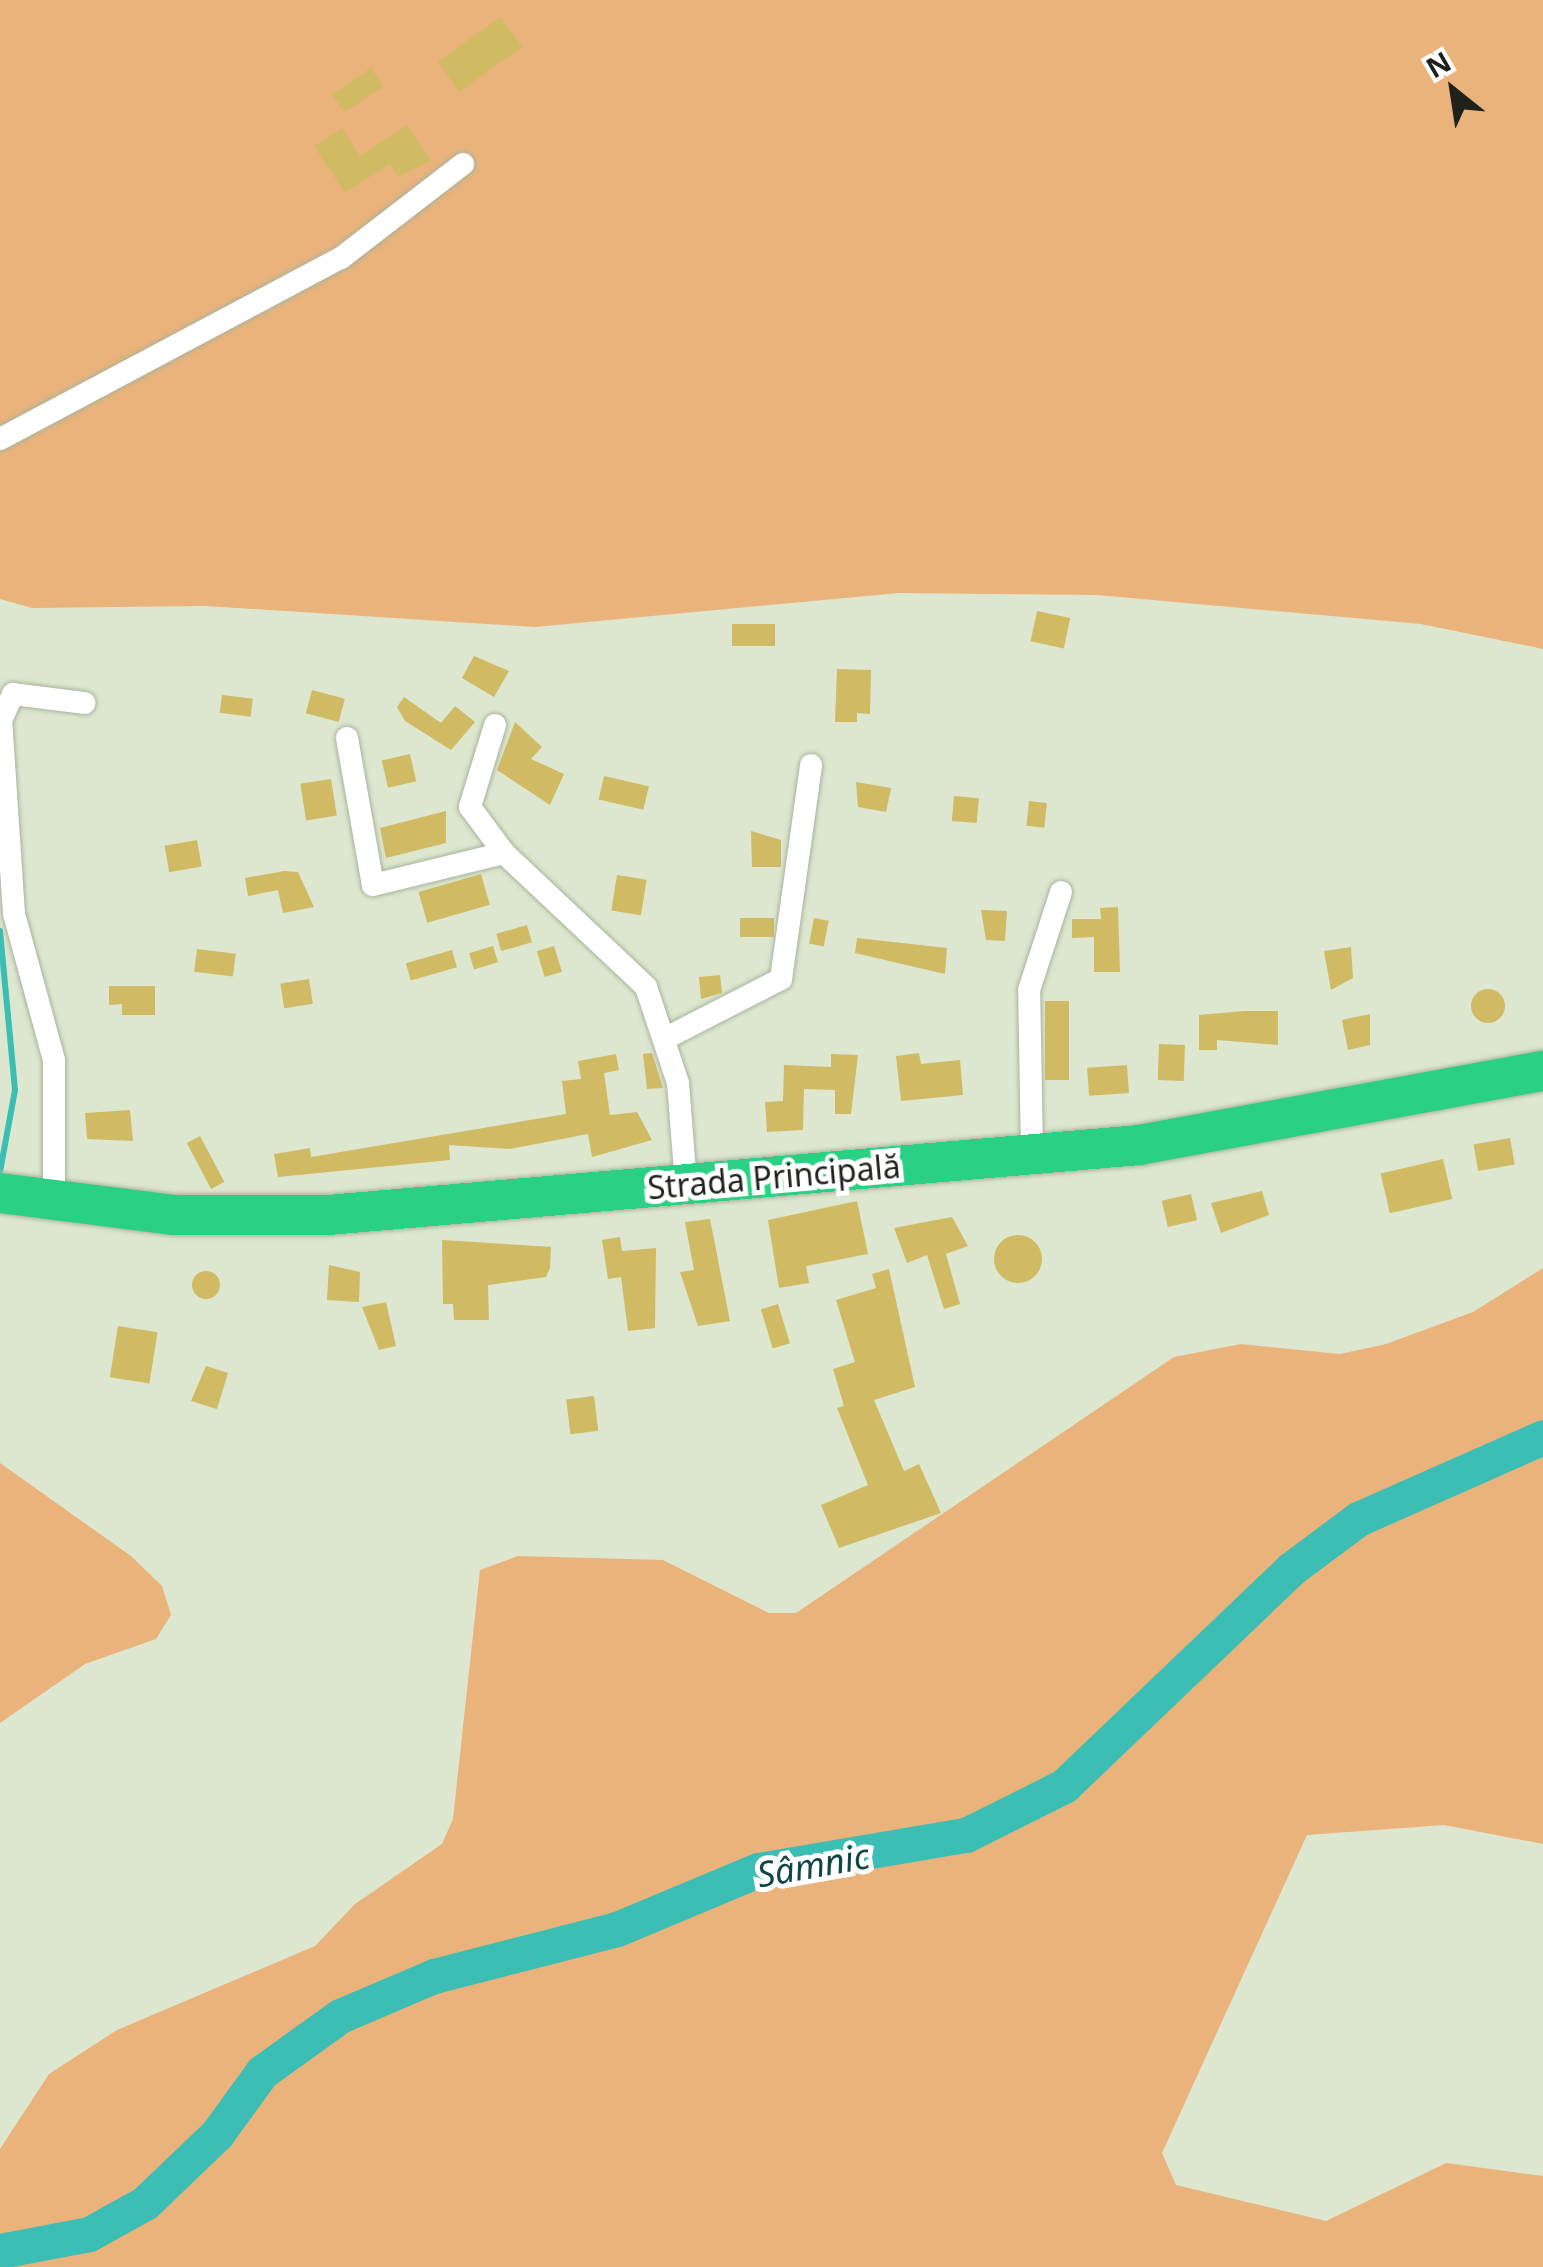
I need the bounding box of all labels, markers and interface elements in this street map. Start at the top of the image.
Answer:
north arrow [1403,40,1503,140]
text: N [1419,42,1457,86]
street label: Strada Principală [646,1147,902,1207]
water label: Sâmnic [754,1834,872,1896]

